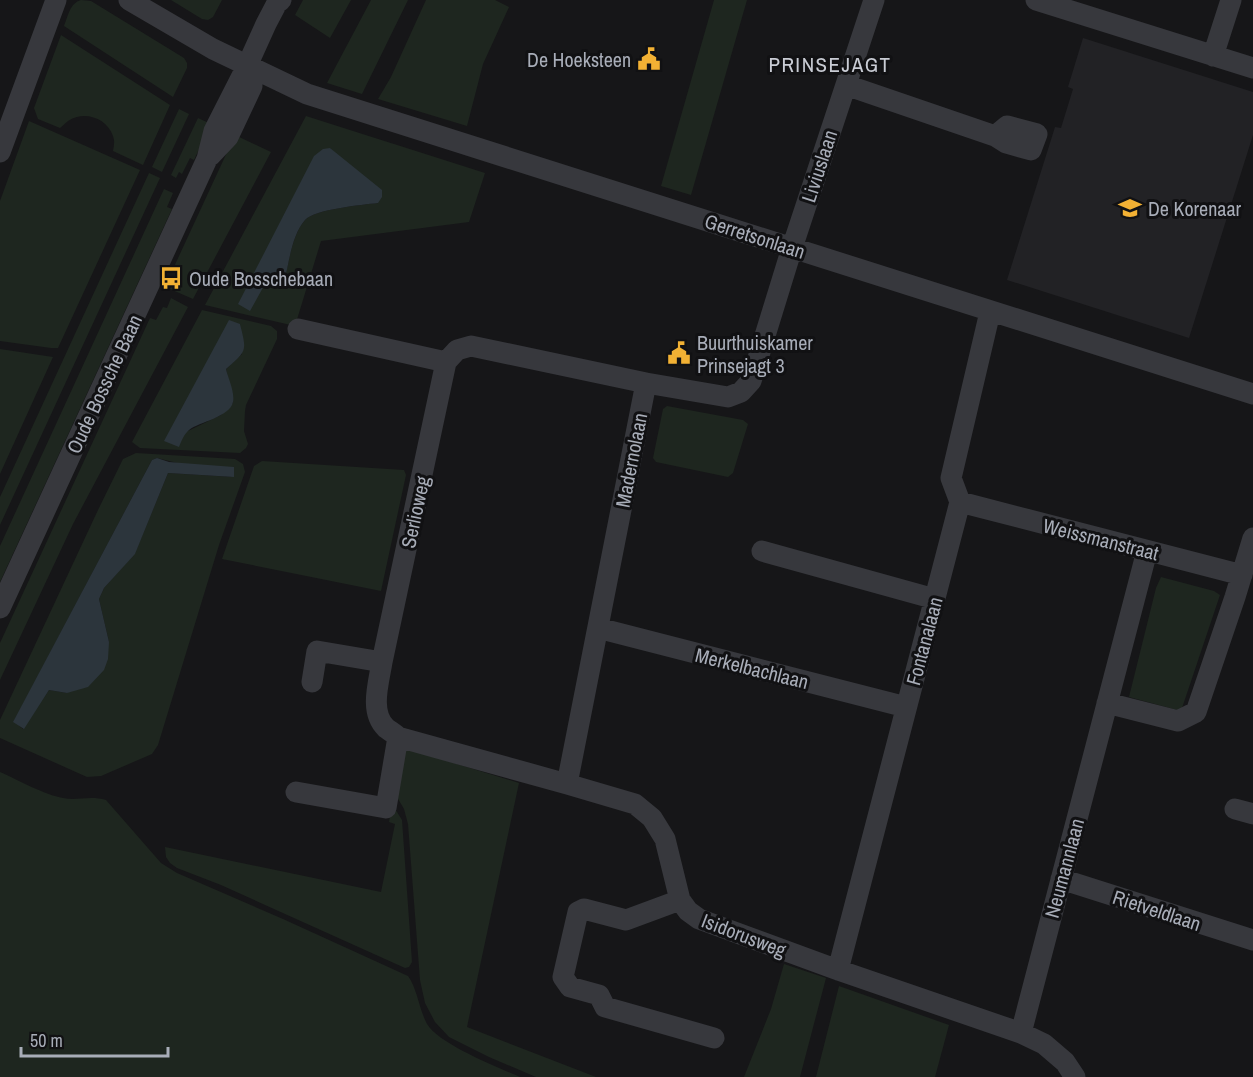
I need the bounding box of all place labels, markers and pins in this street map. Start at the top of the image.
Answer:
place label: De Hoeksteen [527,46,631,73]
public building icon: De Hoeksteen [636,46,662,72]
school or university icon: De Korenaar [1117,195,1143,221]
place label: De Korenaar [1148,195,1242,222]
bus stop icon: Oude Bosschebaan [158,265,184,291]
place label: Oude Bosschebaan [189,265,333,292]
place label: Buurthuiskamer Prinsejagt 3 [697,329,813,379]
public building icon: Buurthuiskamer Prinsejagt 3 [666,340,692,366]

